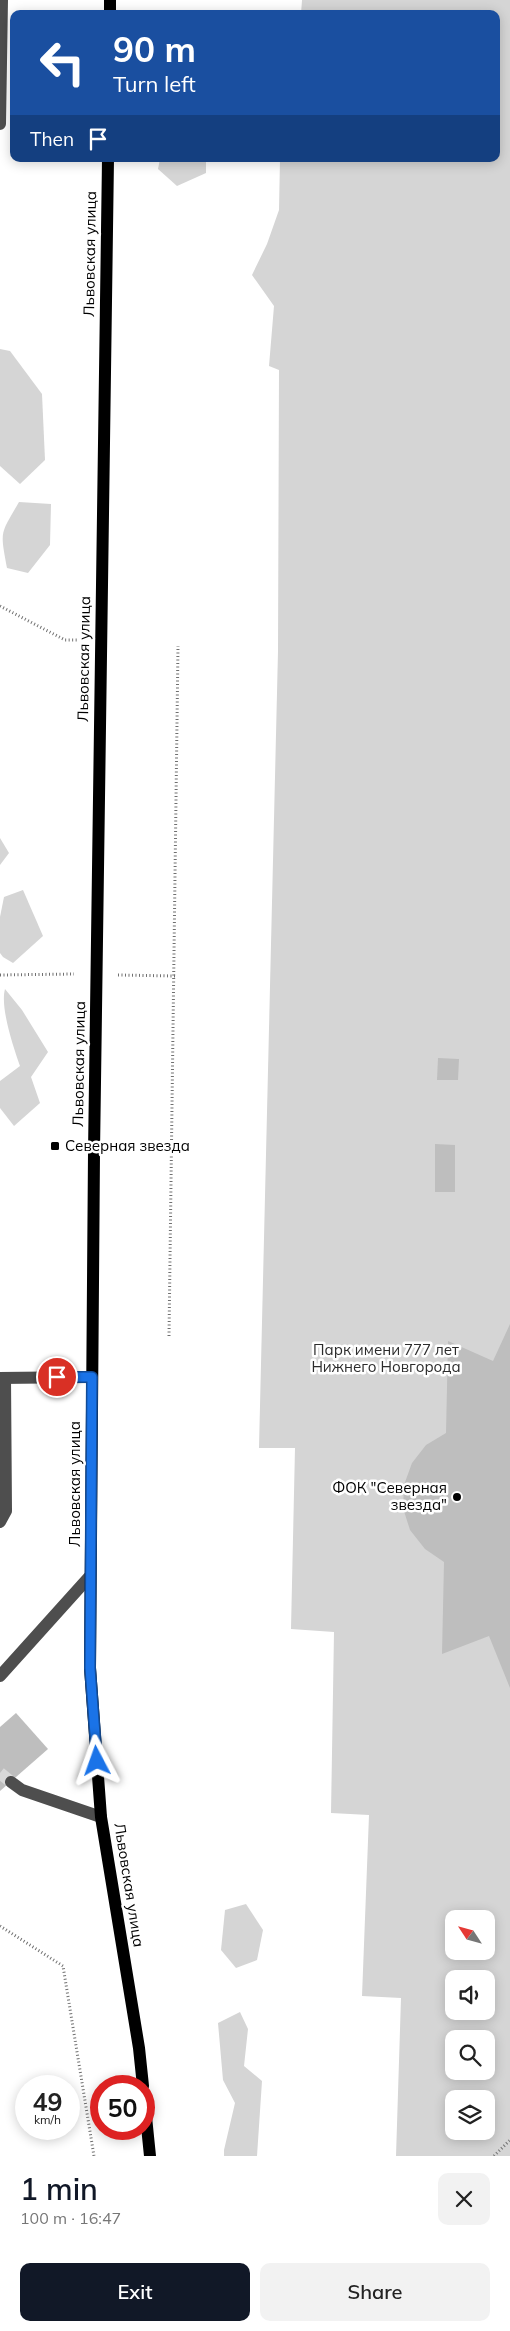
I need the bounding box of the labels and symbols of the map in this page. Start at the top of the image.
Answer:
street label: Львовская улица [79,191,100,317]
street label: Львовская улица [73,596,94,722]
street label: Львовская улица [68,1001,89,1127]
place label: Северная звезда [65,1136,190,1155]
marker: Северная звезда [49,1140,61,1152]
park label: Парк имени 777 лет Нижнего Новгорода [311,1340,461,1376]
pin [36,1356,78,1398]
street label: Львовская улица [65,1421,84,1547]
place label: ФОК "Северная звезда" [332,1478,447,1514]
marker: ФОК "Северная звезда" [451,1491,463,1503]
position arrow [70,1734,122,1786]
street label: Львовская улица [110,1821,149,1949]
north arrow [445,1910,495,1960]
speed limit sign: 50 [90,2075,155,2140]

